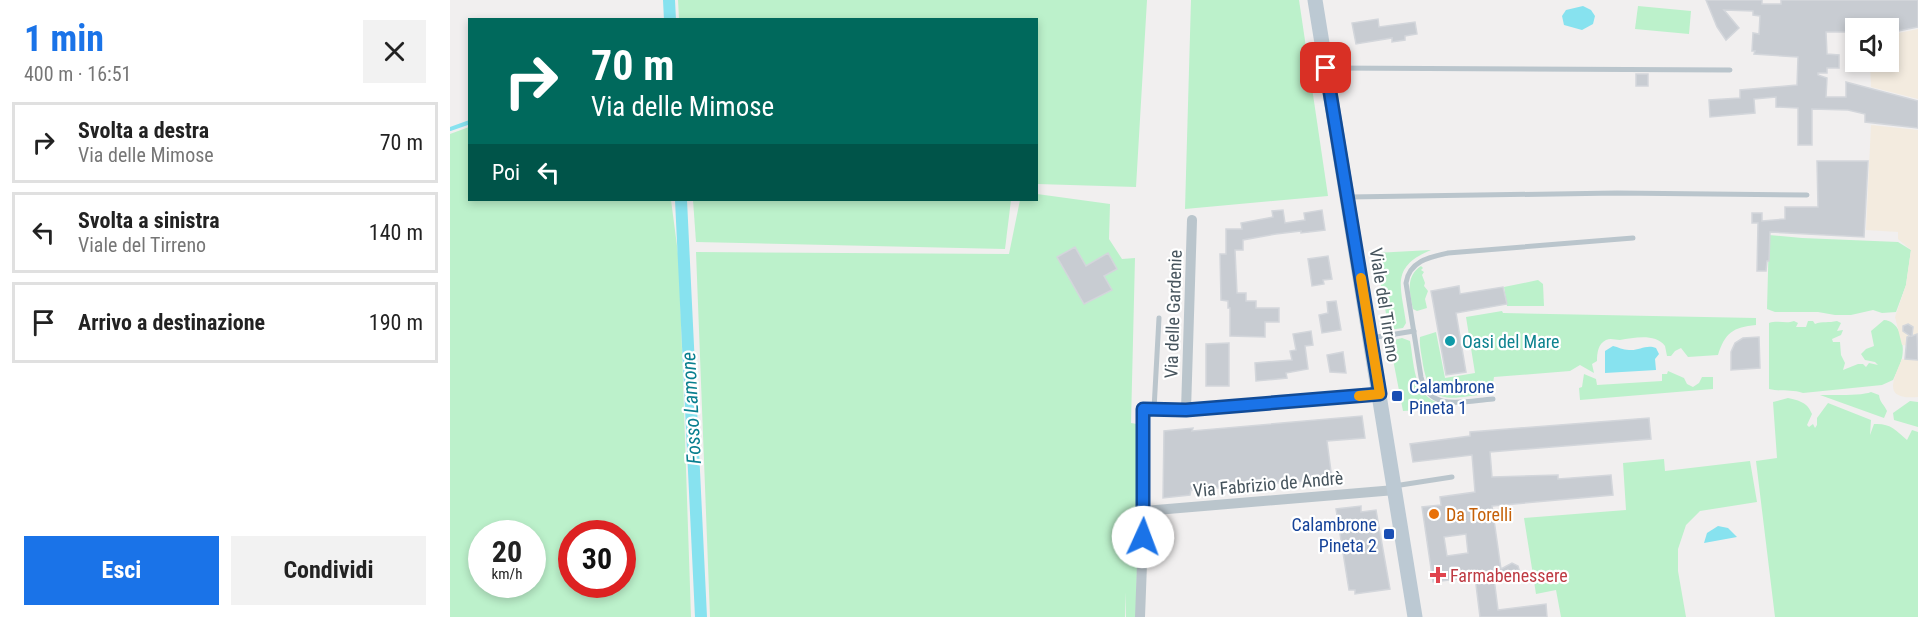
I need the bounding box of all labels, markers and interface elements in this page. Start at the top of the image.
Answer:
text: 1 min [24,18,104,60]
map controls [1845,18,1899,72]
button: sound [1845,18,1899,72]
button: close [363,20,426,83]
text: 70 m [591,41,674,90]
icon: right [492,42,570,120]
pin [1300,42,1351,93]
icon: arrive [1309,51,1342,84]
text: 400 m · 16:51 [24,62,131,86]
text: Via delle Mimose [591,91,774,123]
text: Svolta a destra [78,118,209,143]
icon: right [27,126,60,159]
text: 70 m [380,130,423,155]
text: Via delle Mimose [78,143,214,167]
icon: left [532,156,565,189]
text: Poi [492,160,520,185]
text: Svolta a sinistra [78,208,220,233]
icon: left [27,216,60,249]
text: 140 m [369,220,423,245]
text: Viale del Tirreno [78,233,206,257]
street label: Viale del Tirreno [1366,246,1404,364]
street label: Via delle Gardenie [1160,249,1186,379]
icon: arrive [27,306,60,339]
text: Arrivo a destinazione [78,310,265,335]
text: 190 m [369,310,423,335]
place label: Oasi del Mare [1462,331,1560,352]
marker: Oasi del Mare [1443,334,1457,348]
water label: Fosso Lamone [676,351,706,465]
place label: Calambrone Pineta 1 [1409,376,1495,418]
marker: Calambrone Pineta 1 [1390,389,1404,403]
street label: Via Fabrizio de Andrè [1192,467,1344,501]
place label: Da Torelli [1446,504,1512,525]
position arrow [1111,505,1175,569]
marker: Da Torelli [1427,507,1441,521]
place label: Calambrone Pineta 2 [1291,514,1377,556]
speed limit sign: 30 [558,520,636,598]
marker: Calambrone Pineta 2 [1382,527,1396,541]
text: 20 [492,534,522,569]
button: Esci [24,536,219,605]
button: Condividi [231,536,426,605]
text: km/h [492,565,522,583]
place label: Farmabenessere [1450,565,1568,586]
marker: Farmabenessere [1431,568,1445,582]

